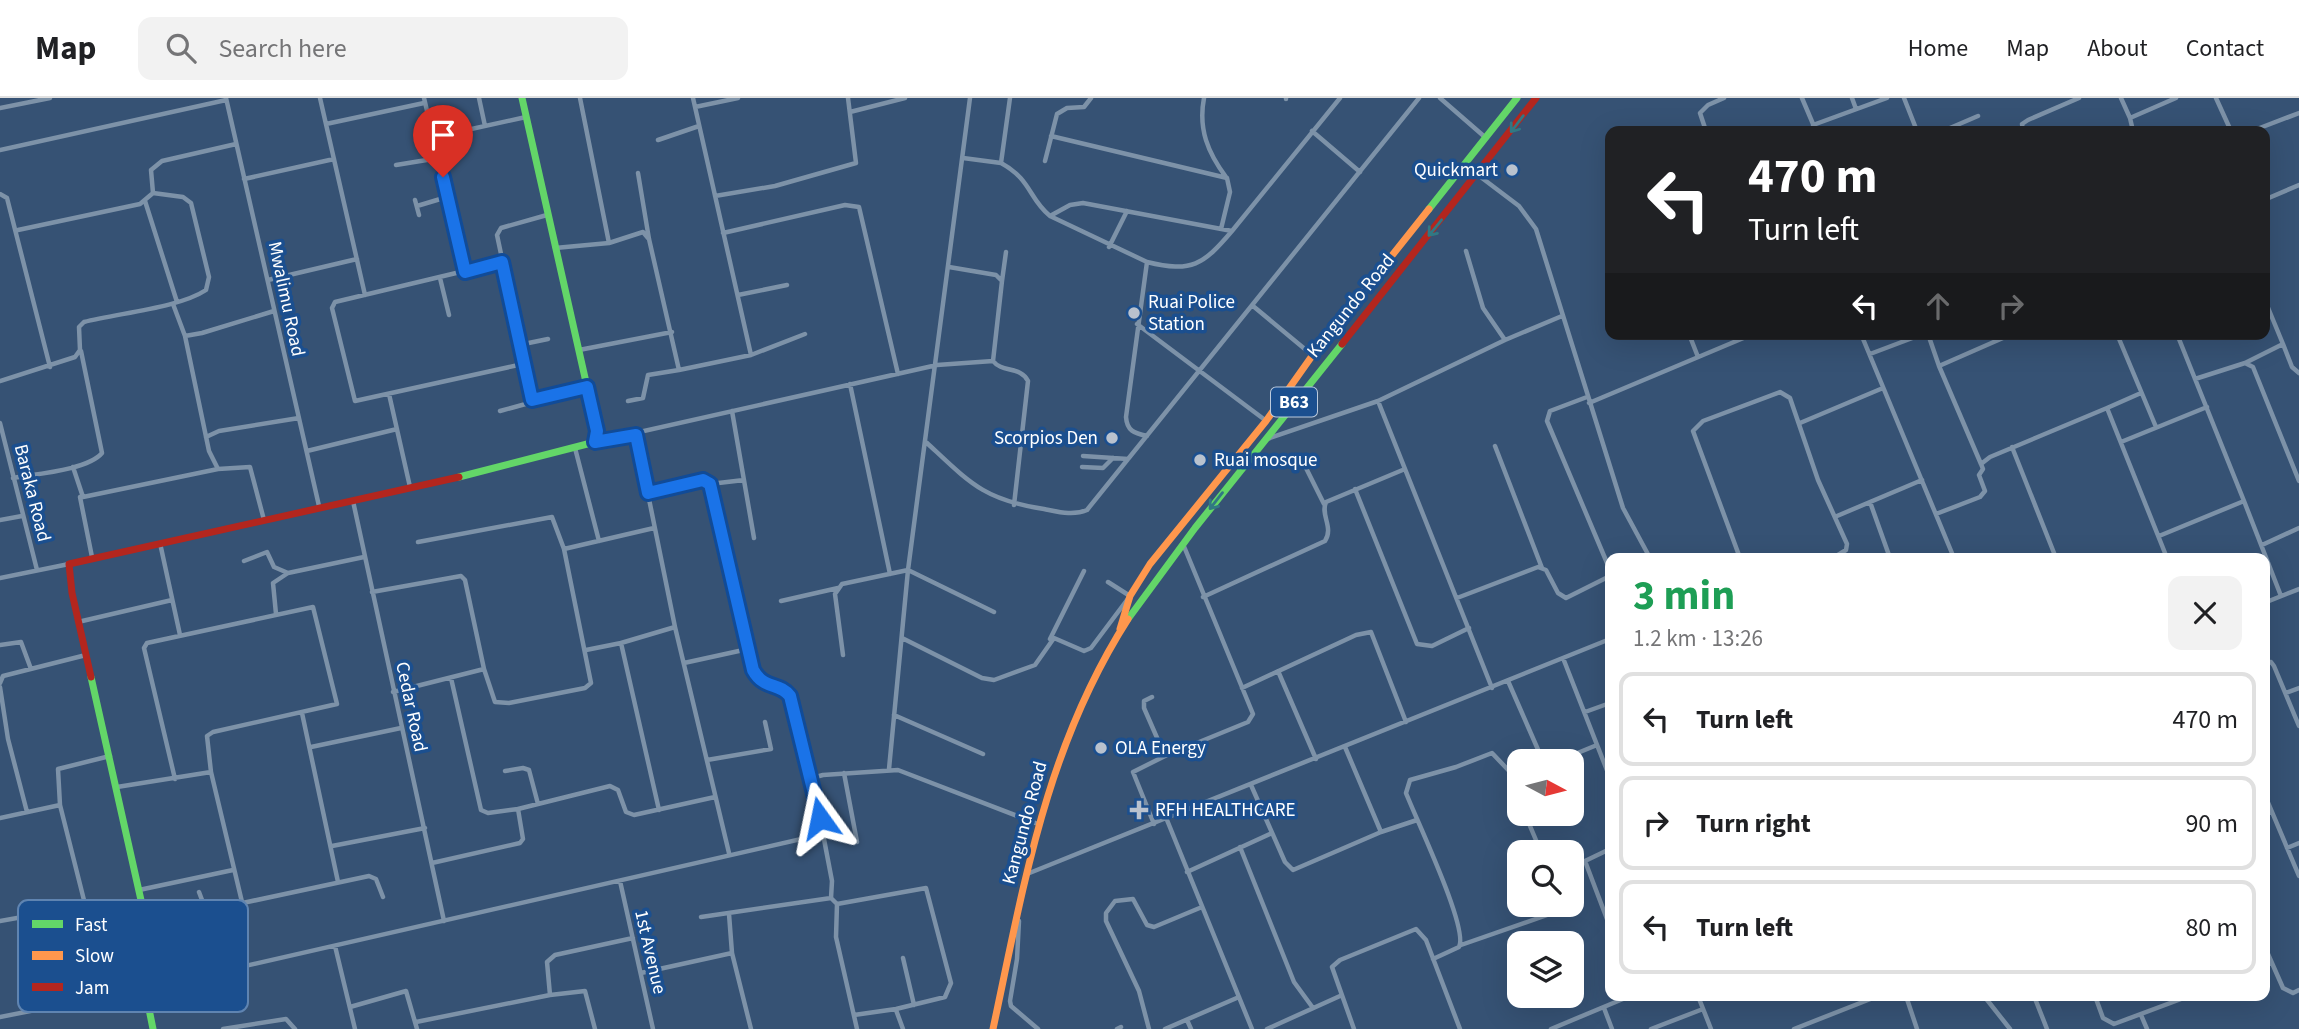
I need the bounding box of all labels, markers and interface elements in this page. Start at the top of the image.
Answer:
search box [138,17,628,80]
text: Map [35,25,96,72]
icon: search [162,29,200,67]
text: Search here [218,30,347,67]
text: Home [1908,31,1968,66]
text: Map [2006,31,2049,66]
text: About [2087,31,2148,66]
text: Contact [2186,31,2264,66]
pin [413,105,473,177]
one-way arrow [1509,114,1524,132]
icon: arrive [424,116,462,154]
text: 470 m [1748,142,1877,212]
icon: left [1633,154,1724,245]
place label: Quickmart [1414,157,1499,184]
marker: Quickmart [1504,162,1520,178]
text: Turn left [1748,207,1859,253]
one-way arrow [1427,218,1442,236]
street label: Mwalimu Road [261,239,311,359]
street label: Kangundo Road [1301,248,1401,364]
icon: left [1846,287,1884,325]
icon: ahead [1919,287,1957,325]
icon: right [1992,287,2030,325]
place label: Ruai Police Station [1148,289,1235,338]
marker: Ruai Police Station [1126,305,1142,321]
road number: B63 [1271,388,1317,416]
place label: Scorpios Den [994,425,1098,452]
marker: Scorpios Den [1104,430,1120,446]
street label: Baraka Road [7,441,57,545]
place label: Ruai mosque [1214,447,1317,474]
marker: Ruai mosque [1192,452,1208,468]
one-way arrow [1209,492,1224,510]
text: 3 min [1633,566,1735,626]
button: close [2168,576,2242,650]
text: 1.2 km · 13:26 [1633,622,1763,655]
street label: Cedar Road [388,659,434,755]
icon: left [1637,700,1675,738]
text: Turn left [1696,701,1793,738]
text: 470 m [2172,701,2238,738]
place label: OLA Energy [1115,735,1206,762]
marker: OLA Energy [1093,740,1109,756]
north arrow [1507,749,1584,826]
map controls [1507,749,1584,1008]
street label: Kangundo Road [996,758,1054,888]
position arrow [783,781,857,855]
place label: RFH HEALTHCARE [1155,797,1296,824]
marker: RFH HEALTHCARE [1129,800,1149,820]
icon: right [1637,804,1675,842]
text: Turn right [1696,805,1811,842]
text: 90 m [2185,805,2238,842]
button: search [1507,840,1584,917]
legend [18,900,248,1012]
street label: 1st Avenue [627,907,673,997]
icon: left [1637,908,1675,946]
text: Turn left [1696,909,1793,946]
text: 80 m [2185,909,2238,946]
text: Fast [75,912,108,939]
button: layers [1507,931,1584,1008]
text: Slow [75,943,114,970]
text: Jam [75,975,109,1002]

